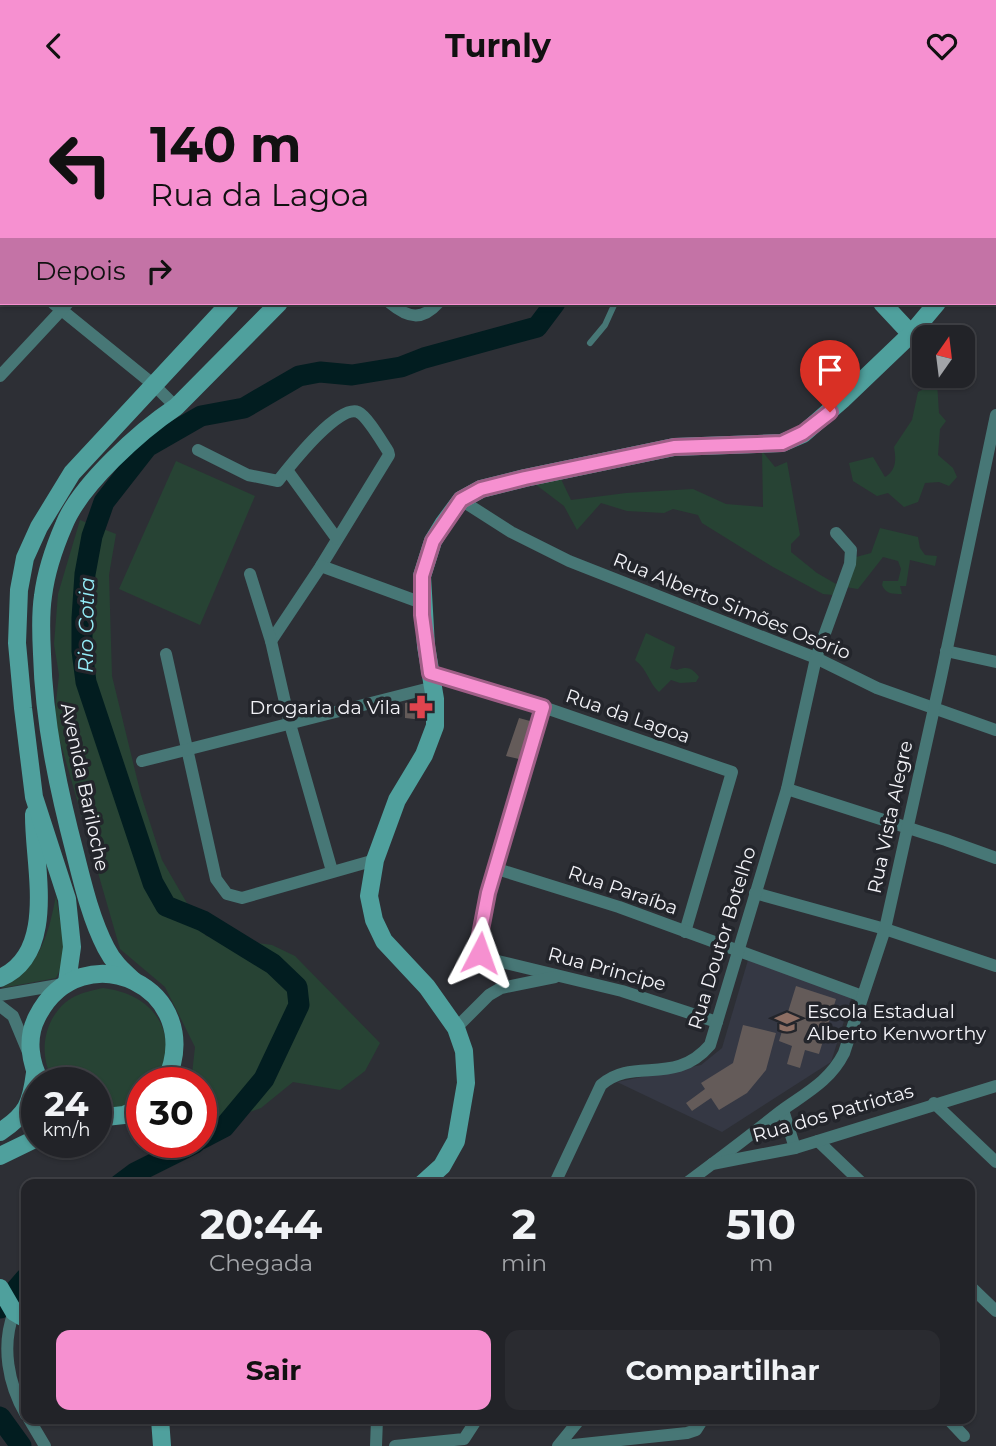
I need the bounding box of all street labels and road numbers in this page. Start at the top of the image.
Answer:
street label: Rua Alberto Simões Osório [610,548,854,664]
street label: Rua da Lagoa [563,684,693,748]
street label: Avenida Bariloche [56,701,114,873]
street label: Rua Vista Alegre [863,739,917,895]
street label: Rua Doutor Botelho [683,844,761,1032]
street label: Rua Paraíba [565,860,681,920]
street label: Rua Principe [545,942,669,996]
street label: Rua dos Patriotas [750,1079,916,1147]

